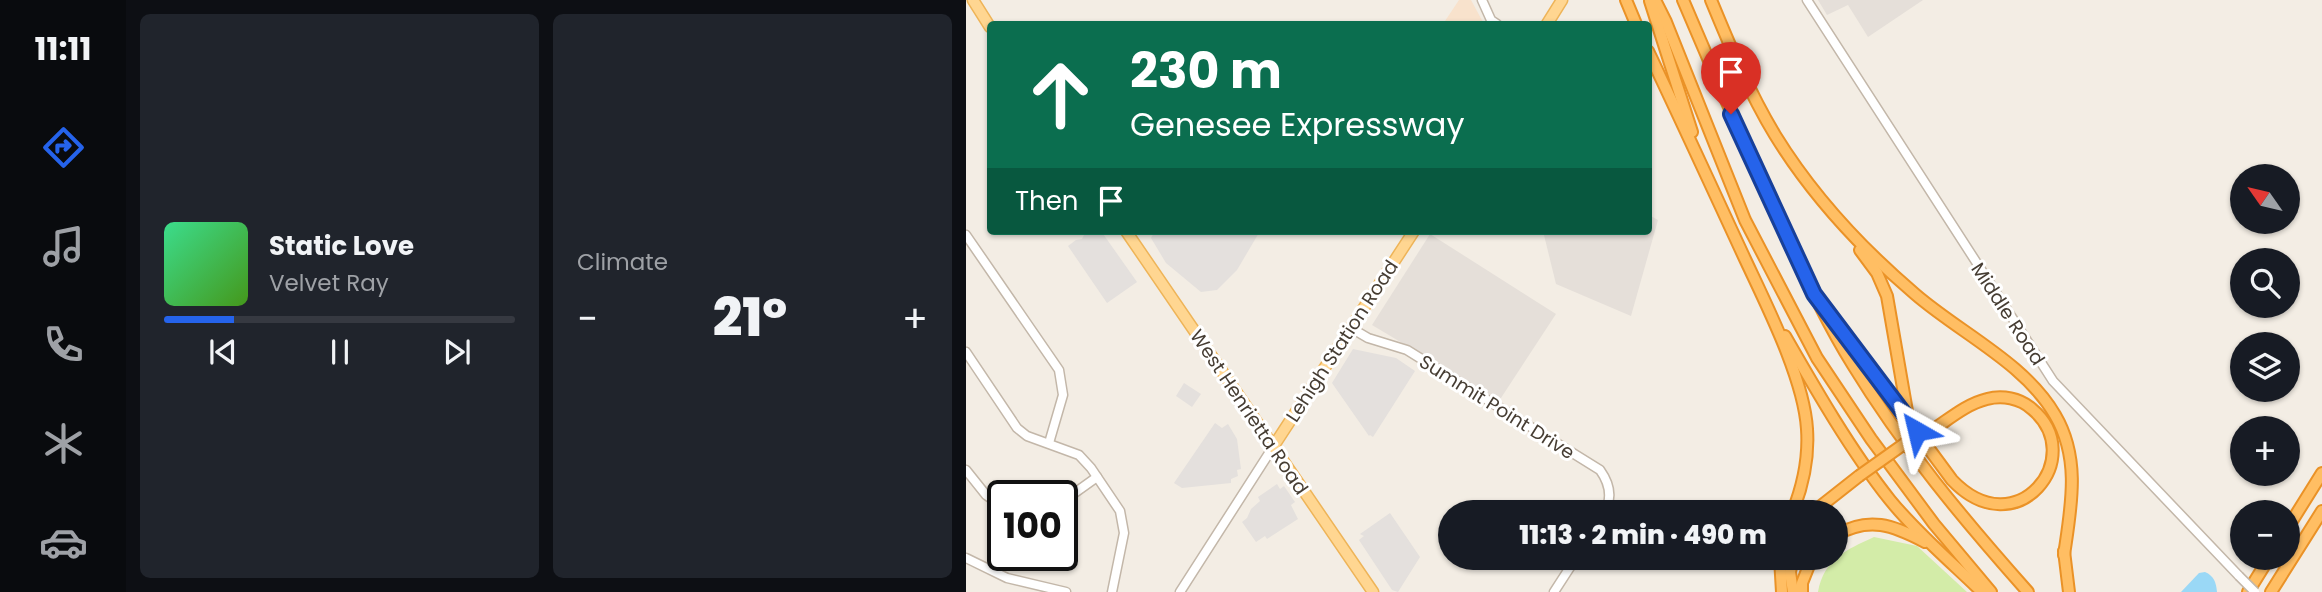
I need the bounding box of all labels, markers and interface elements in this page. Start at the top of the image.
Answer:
text: 11:11 [34,26,92,71]
text: 230 m [1130,37,1282,105]
pin [1701,42,1761,114]
icon: ahead [1015,49,1106,140]
icon: arrive [1712,53,1750,91]
text: Genesee Expressway [1130,102,1464,147]
icon: directions [39,123,88,172]
north arrow [2230,164,2300,234]
map controls [2230,164,2300,570]
icon: arrive [1092,182,1130,220]
text: Then [1015,183,1078,219]
icon: music [39,222,88,271]
text: Static Love [269,228,414,264]
text: Climate [577,246,668,278]
button: search [2230,248,2300,318]
street label: Lehigh Station Road [1279,255,1405,427]
street label: Middle Road [1965,257,2051,371]
text: Velvet Ray [269,267,389,299]
text: 21° [713,281,787,354]
text: − [577,292,598,345]
text: + [902,292,928,345]
icon: phone [39,320,88,369]
street label: West Henrietta Road [1184,324,1314,500]
button: layers [2230,332,2300,402]
icon: previous [204,333,242,371]
icon: pause [321,333,359,371]
icon: next [438,333,476,371]
street label: Summit Point Drive [1414,348,1580,466]
position arrow [1880,394,1954,468]
button: + [2230,416,2300,486]
icon: climate [39,419,88,468]
speed limit sign: 100 [987,480,1078,571]
button: − [2230,500,2300,570]
text: 11:13 · 2 min · 490 m [1519,517,1767,553]
icon: car [39,518,88,567]

